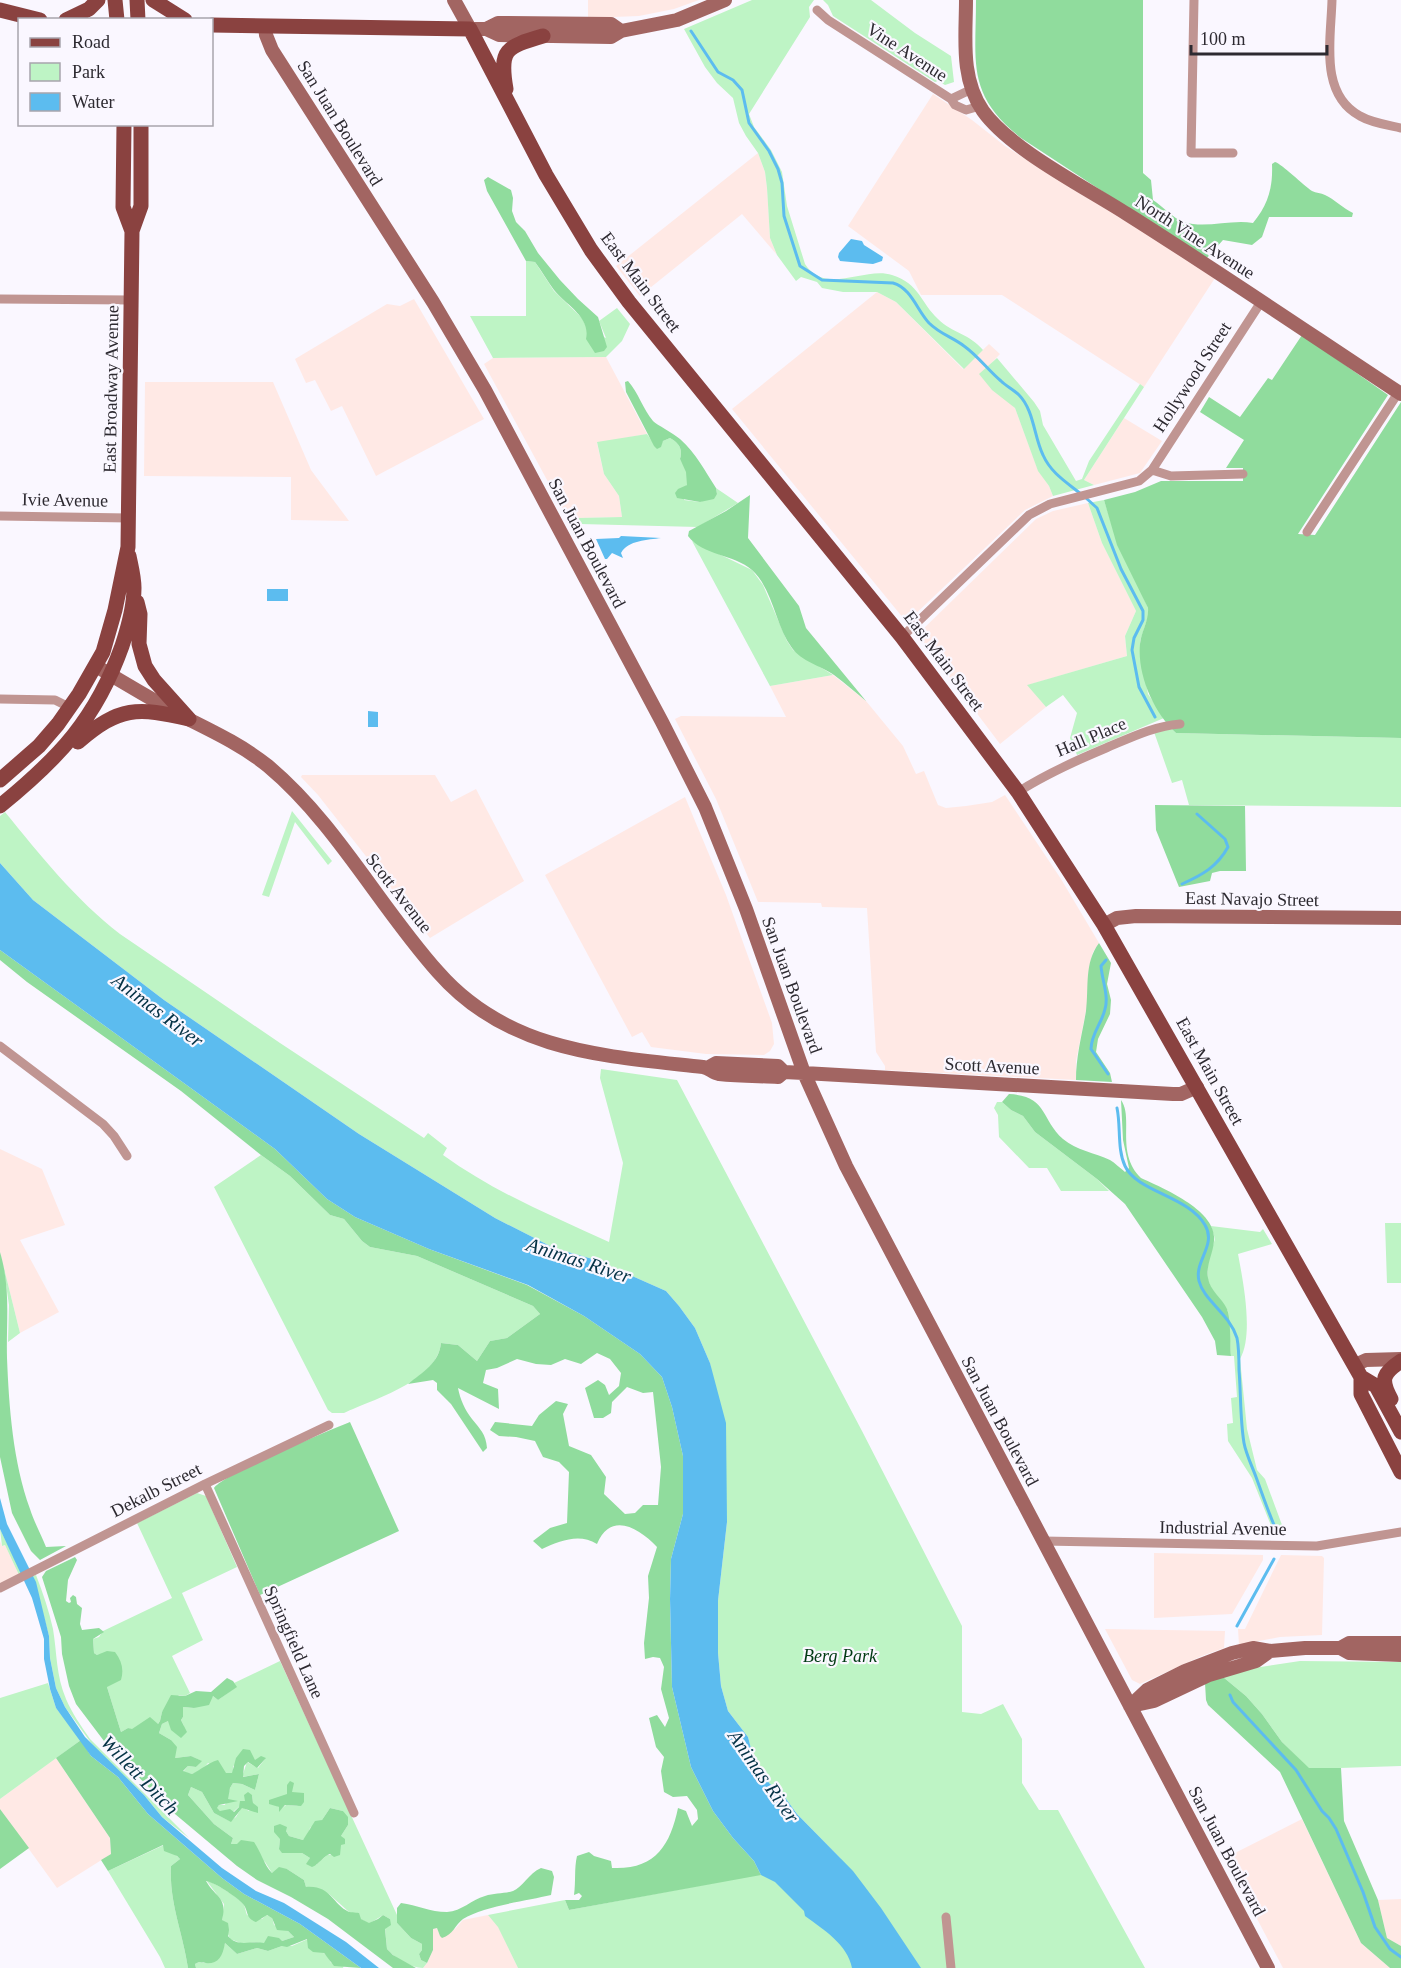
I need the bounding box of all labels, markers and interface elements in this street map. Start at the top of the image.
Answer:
legend [18,18,213,126]
scale bar [1191,18,1328,56]
street label: Vine Avenue [863,19,951,85]
text: 100 m [1200,29,1246,49]
text: Road [72,32,110,52]
street label: San Juan Boulevard [293,57,387,189]
text: Park [72,62,105,82]
text: Water [72,92,115,112]
street label: North Vine Avenue [1132,191,1258,283]
street label: East Main Street [597,228,685,336]
street label: East Broadway Avenue [100,305,122,473]
street label: Hollywood Street [1149,318,1235,436]
street label: San Juan Boulevard [544,475,630,611]
street label: Ivie Avenue [22,489,108,511]
street label: East Main Street [900,607,988,715]
street label: Hall Place [1053,713,1129,761]
street label: Scott Avenue [362,849,436,937]
street label: East Navajo Street [1185,888,1319,910]
street label: San Juan Boulevard [758,914,826,1056]
water label: Animas River [107,967,208,1052]
street label: East Main Street [1172,1014,1248,1128]
street label: Scott Avenue [944,1054,1040,1078]
water label: Animas River [522,1232,634,1287]
street label: San Juan Boulevard [957,1353,1043,1489]
street label: Dekalb Street [108,1459,204,1521]
street label: Industrial Avenue [1159,1517,1287,1539]
street label: Springfield Lane [260,1582,328,1702]
park label: Berg Park [803,1646,878,1666]
water label: Animas River [723,1724,804,1827]
water label: Willett Ditch [97,1731,183,1819]
street label: San Juan Boulevard [1184,1783,1270,1919]

